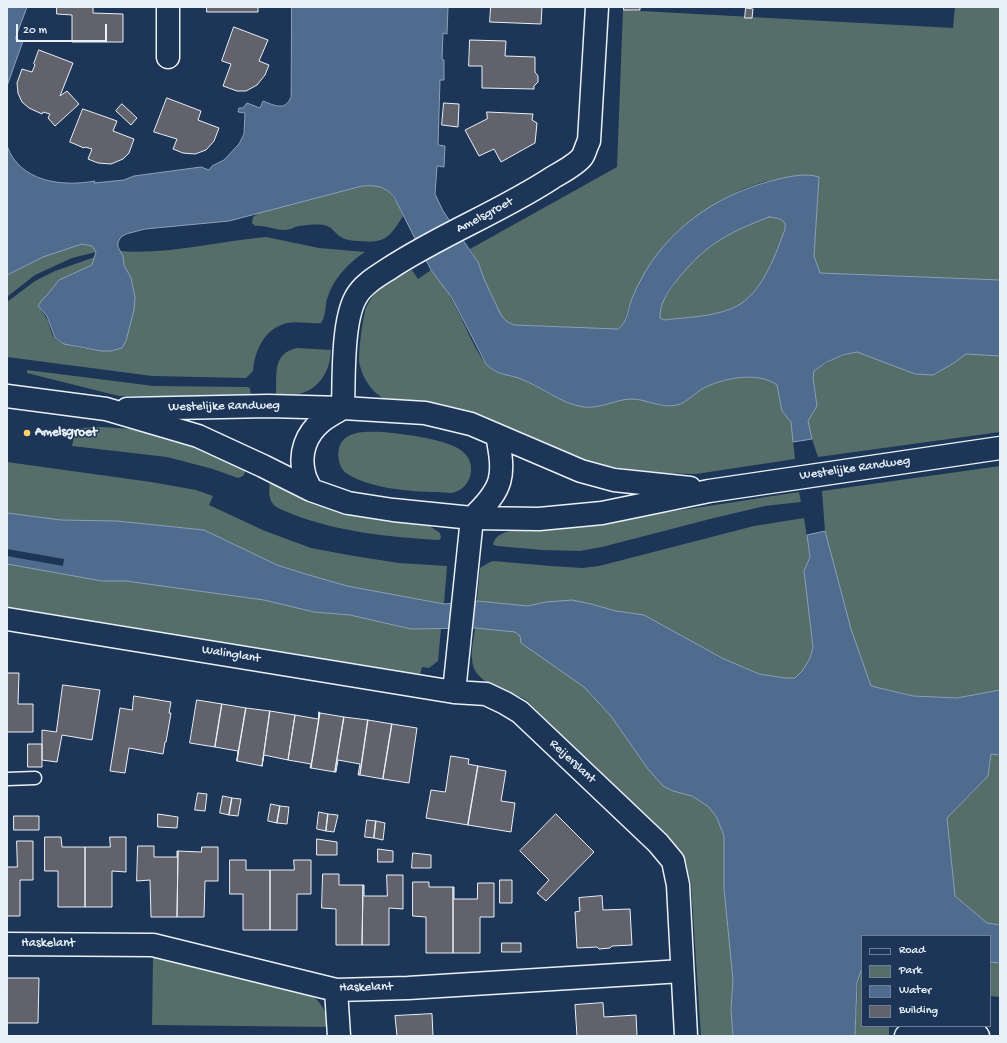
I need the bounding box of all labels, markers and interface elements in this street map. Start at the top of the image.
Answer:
scale bar [18,16,109,42]
text: 20 m [23,24,47,38]
street label: Amelsgroet [454,195,516,237]
street label: Westelijke Randweg [168,398,280,416]
place label: Amelsgroet [35,425,97,441]
marker: Amelsgroet [22,428,32,438]
street label: Westelijke Randweg [799,454,911,484]
street label: Walinglant [201,643,261,667]
street label: Reijerslant [546,737,598,787]
legend [861,935,991,1027]
street label: Haskelant [21,936,75,952]
text: Road [899,944,925,958]
text: Park [899,964,922,978]
street label: Haskelant [339,980,393,996]
text: Water [899,984,931,998]
text: Building [899,1004,938,1018]

